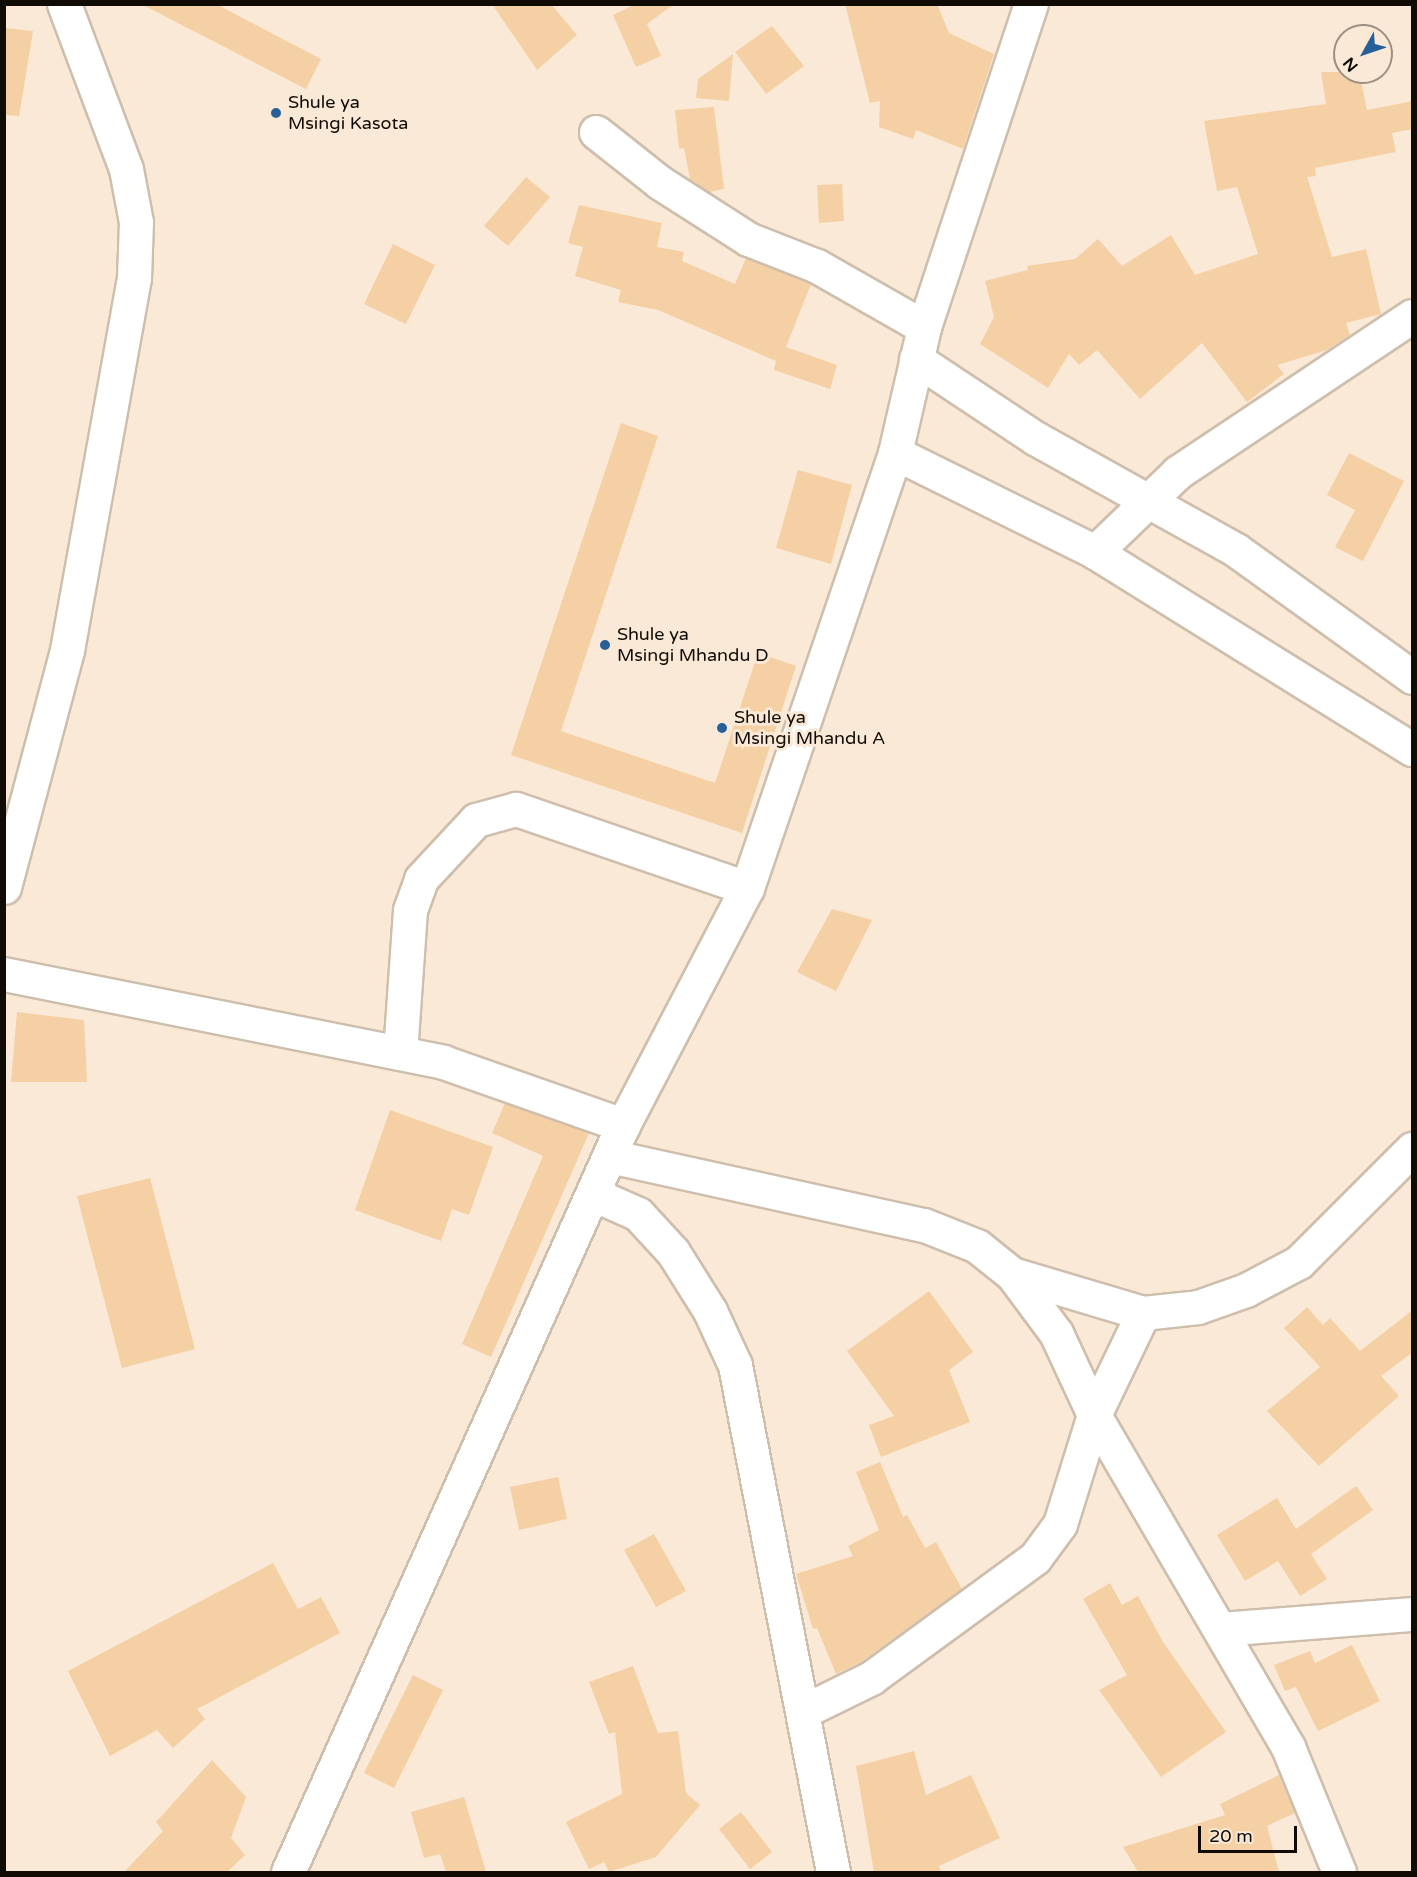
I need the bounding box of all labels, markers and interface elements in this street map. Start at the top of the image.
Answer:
north arrow [1333,24,1393,84]
text: N [1339,53,1363,76]
place label: Shule ya Msingi Kasota [288,92,408,134]
marker: Shule ya Msingi Kasota [269,106,283,120]
place label: Shule ya Msingi Mhandu D [617,624,769,666]
marker: Shule ya Msingi Mhandu D [598,638,612,652]
place label: Shule ya Msingi Mhandu A [734,707,885,750]
marker: Shule ya Msingi Mhandu A [715,721,729,735]
scale bar [1201,1814,1300,1852]
text: 20 m [1209,1825,1253,1847]

